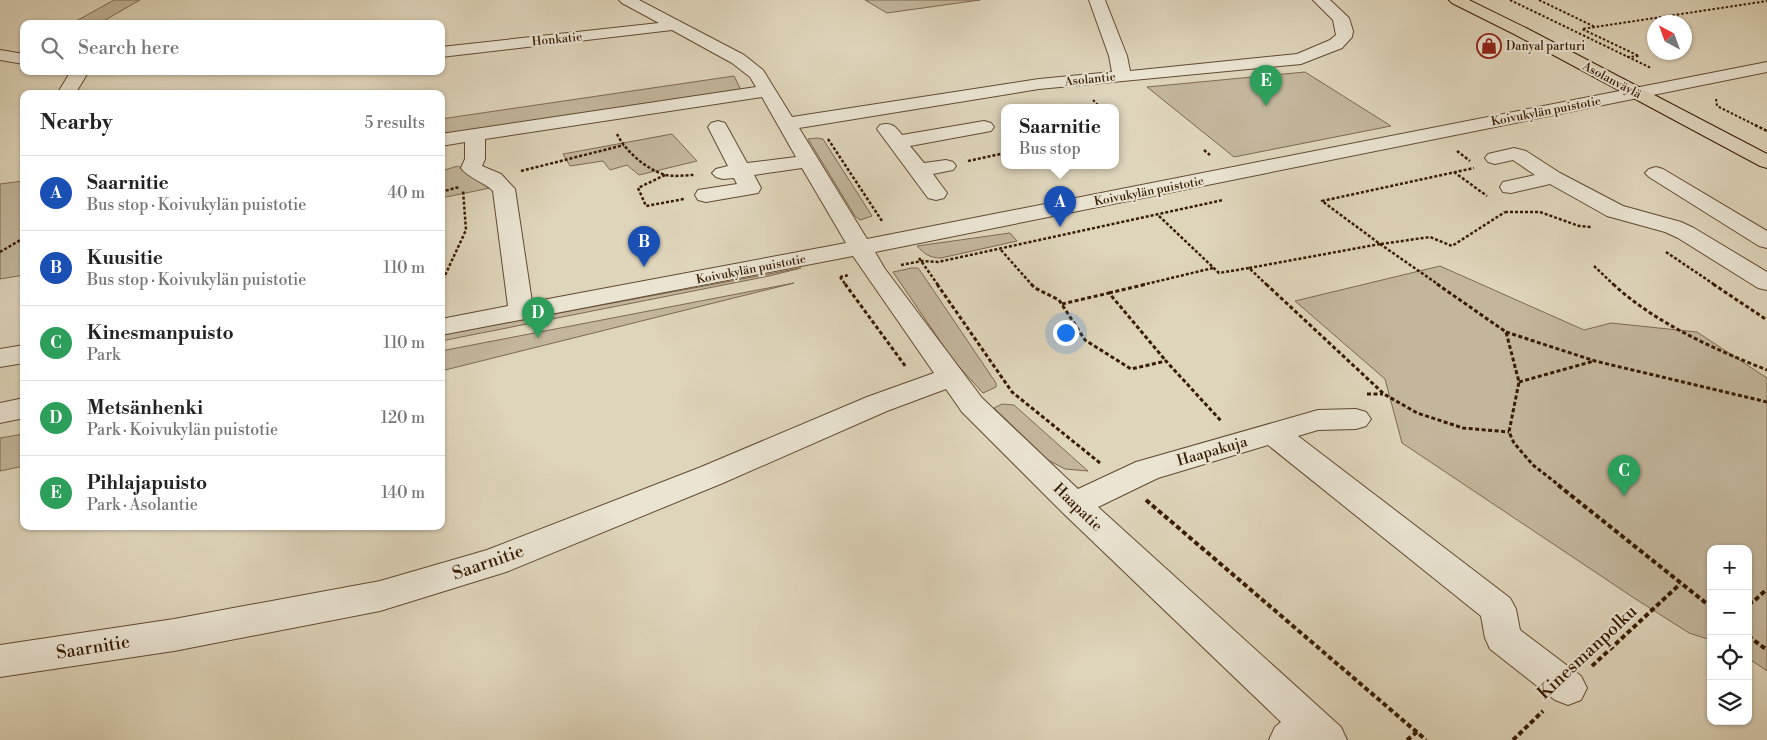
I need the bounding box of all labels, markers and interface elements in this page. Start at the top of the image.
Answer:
north arrow [1647,15,1692,60]
search box [20,20,445,75]
street label: Honkatie [531,29,583,50]
shop icon: Danyal parturi [1476,33,1502,59]
icon: search [38,34,66,62]
text: Search here [78,36,179,60]
place label: Danyal parturi [1506,39,1585,54]
street label: Asolanväylä [1579,58,1644,103]
pin: E [1250,65,1282,106]
street label: Asolantie [1063,69,1116,90]
street label: Koivukylän puistotie [1490,93,1602,129]
popup [1001,104,1119,169]
text: Nearby [40,110,113,136]
text: 5 results [364,113,425,133]
text: Saarnitie [1019,115,1101,139]
text: Bus stop [1019,139,1081,159]
text: Saarnitie [87,171,169,195]
street label: Koivukylän puistotie [1093,173,1205,209]
text: A [50,183,62,203]
text: 40 m [388,183,425,203]
pin: A [1044,186,1076,227]
text: Bus stop · Koivukylän puistotie [87,195,306,215]
pin: B [628,226,660,267]
text: Kuusitie [87,246,163,270]
street label: Koivukylän puistotie [695,251,807,287]
text: B [50,258,62,278]
text: 110 m [383,258,425,278]
text: Bus stop · Koivukylän puistotie [87,270,306,290]
pin: D [522,297,554,338]
your location [1053,320,1079,346]
text: Kinesmanpuisto [87,321,234,345]
text: C [50,333,62,353]
text: 110 m [383,333,425,353]
text: Park [87,345,120,365]
text: Metsänhenki [87,396,203,420]
text: D [50,408,62,428]
text: 120 m [381,408,425,428]
text: Park · Koivukylän puistotie [87,420,278,440]
street label: Haapakuja [1175,432,1250,471]
pin: C [1608,455,1640,496]
text: Pihlajapuisto [87,471,207,495]
street label: Haapatie [1049,479,1106,535]
text: E [50,483,62,503]
text: 140 m [381,483,425,503]
text: Park · Asolantie [87,495,198,515]
street label: Saarnitie [449,539,527,585]
map controls [1707,545,1752,725]
button: + [1707,545,1752,590]
button: − [1707,590,1752,635]
street label: Kinesmanpolku [1533,600,1643,705]
street label: Saarnitie [55,630,132,665]
button: locate [1707,635,1752,680]
button: layers [1707,680,1752,725]

